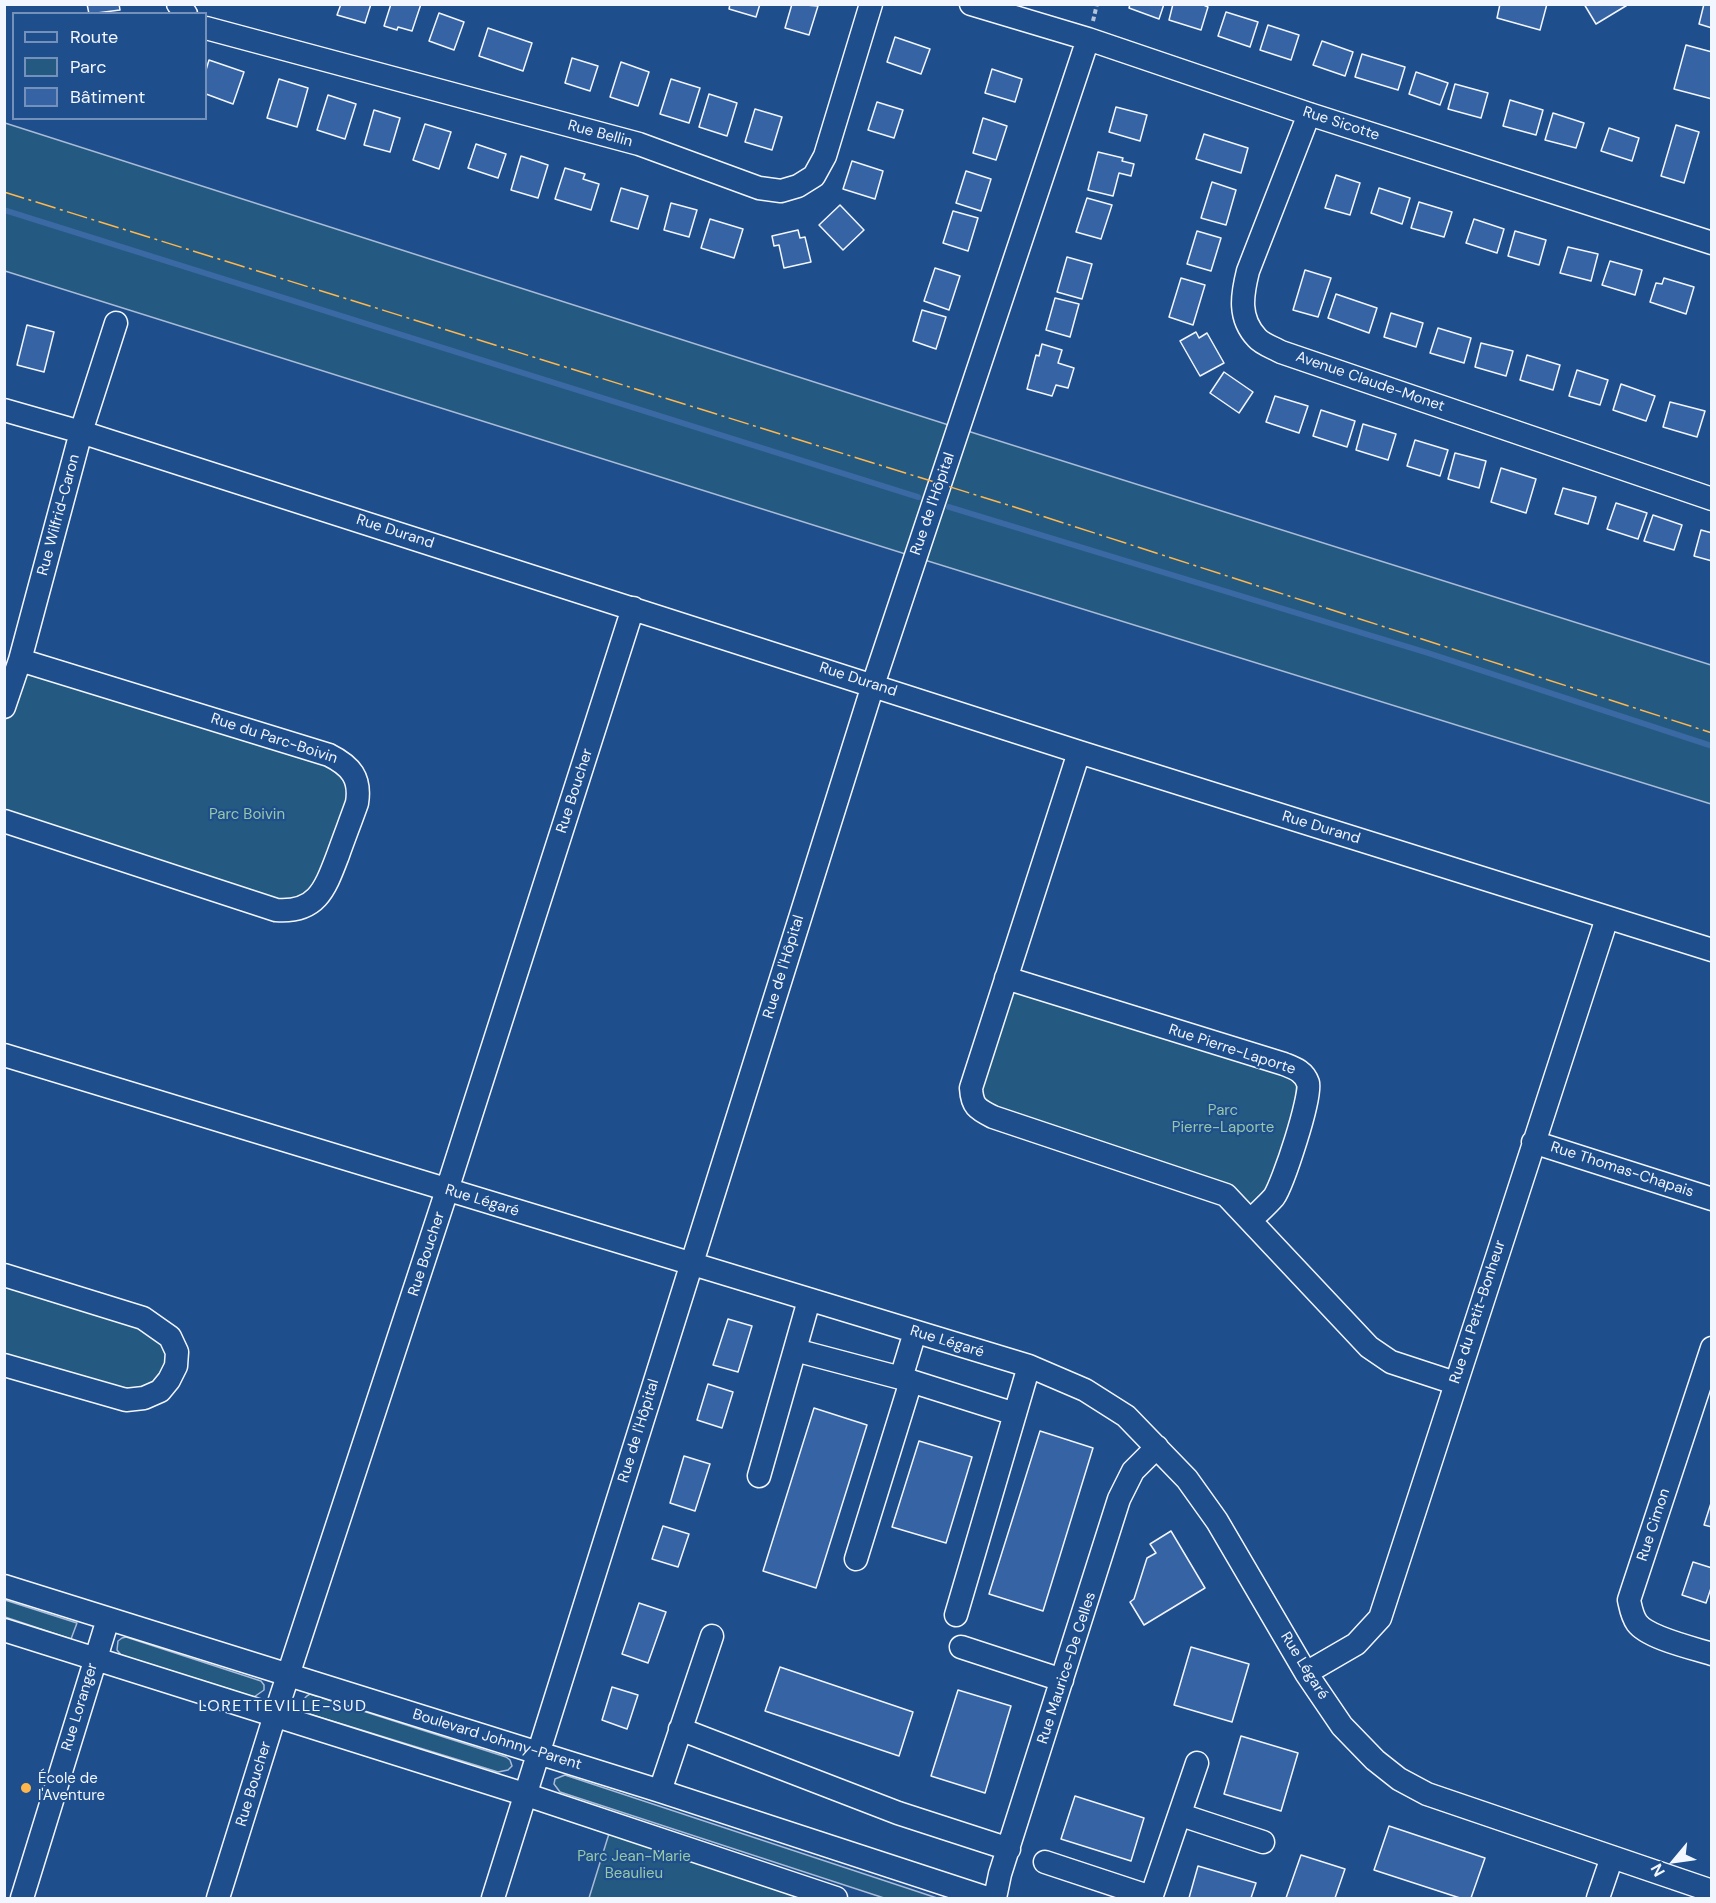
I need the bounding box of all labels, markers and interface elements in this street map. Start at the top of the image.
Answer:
legend [12,12,207,120]
text: Route [70,25,118,49]
text: Parc [70,55,106,79]
text: Bâtiment [70,85,145,109]
street label: Rue Sicotte [1300,103,1382,145]
street label: Rue Bellin [566,117,634,151]
street label: Avenue Claude-Monet [1293,348,1447,416]
street label: Rue de l'Hôpital [907,450,959,558]
street label: Rue Wilfrid-Caron [34,452,84,578]
street label: Rue Durand [354,511,436,553]
street label: Rue Durand [817,659,899,701]
street label: Rue du Parc-Boivin [208,710,340,768]
street label: Rue Boucher [553,746,597,836]
park label: Parc Boivin [209,806,285,824]
street label: Rue Durand [1280,808,1362,848]
street label: Rue de l'Hôpital [760,913,808,1021]
street label: Rue Pierre-Laporte [1166,1021,1298,1079]
park label: Parc Pierre-Laporte [1172,1102,1274,1137]
street label: Rue Thomas-Chapais [1548,1138,1696,1202]
street label: Rue Légaré [443,1181,521,1221]
street label: Rue Boucher [405,1209,449,1299]
street label: Rue du Petit-Bonheur [1446,1238,1510,1386]
street label: Rue Légaré [908,1322,986,1362]
street label: Rue de l'Hôpital [615,1377,663,1485]
street label: Rue Cimon [1634,1486,1674,1564]
street label: Rue Maurice-De Celles [1034,1590,1100,1746]
street label: Rue Légaré [1276,1629,1332,1703]
street label: Rue Loranger [58,1661,102,1753]
district label: LORETTEVILLE-SUD [198,1697,368,1717]
street label: Boulevard Johnny-Parent [410,1706,584,1774]
street label: Rue Boucher [233,1739,275,1829]
place label: École de l'Aventure [38,1770,105,1805]
marker: École de l'Aventure [19,1781,33,1795]
north arrow [1644,1831,1704,1891]
park label: Parc Jean-Marie Beaulieu [577,1848,691,1883]
text: N [1646,1860,1670,1880]

